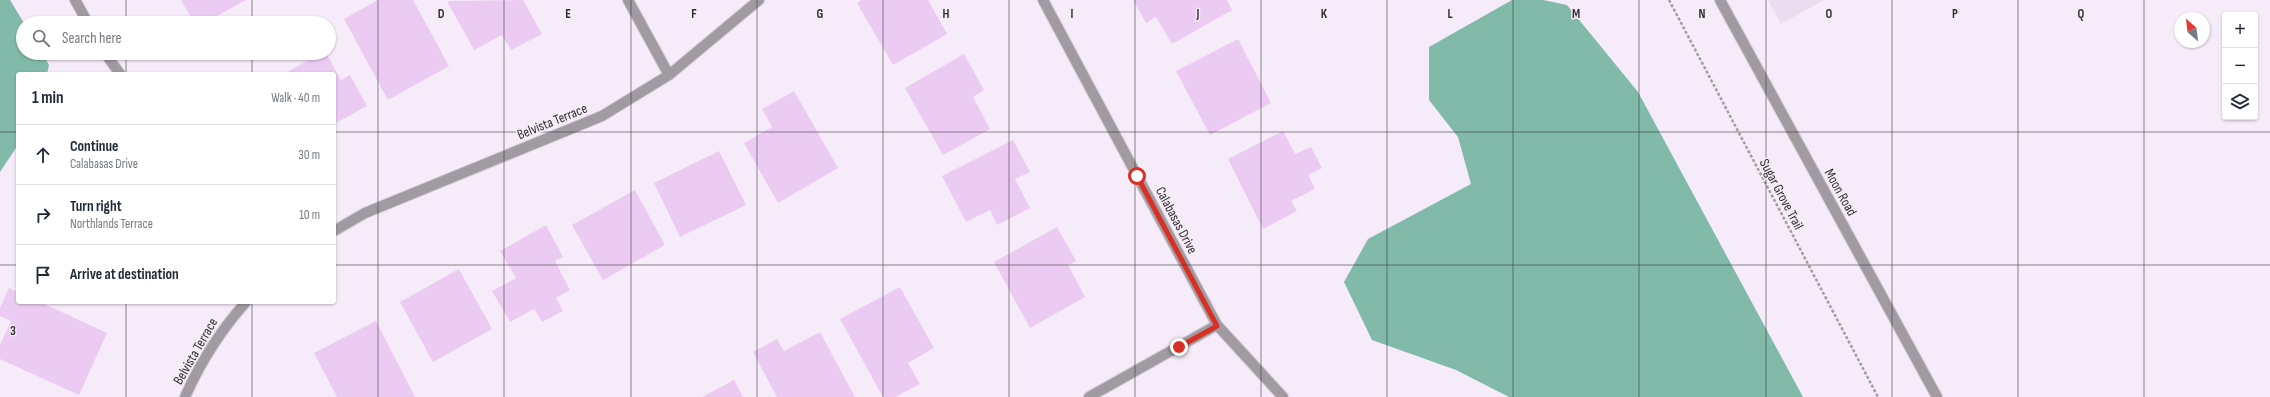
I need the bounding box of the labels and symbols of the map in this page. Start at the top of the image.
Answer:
text: D [438,6,445,22]
text: E [565,6,571,22]
text: F [691,6,697,22]
text: G [817,6,824,22]
text: H [943,6,950,22]
text: I [1071,6,1074,22]
text: J [1196,6,1200,22]
text: K [1321,6,1328,22]
text: L [1447,6,1453,22]
text: M [1572,6,1580,22]
text: N [1699,6,1706,22]
text: O [1826,6,1833,22]
text: P [1952,6,1958,22]
text: Q [2078,6,2085,22]
north arrow [2174,12,2210,48]
street label: Belvista Terrace [515,100,590,143]
street label: Sugar Grove Trail [1756,156,1807,232]
street label: Moon Road [1821,166,1861,219]
route start [1128,167,1146,185]
street label: Calabasas Drive [1152,184,1201,257]
street label: Belvista Terrace [170,315,221,388]
text: 3 [10,323,16,339]
route end [1170,338,1188,356]

